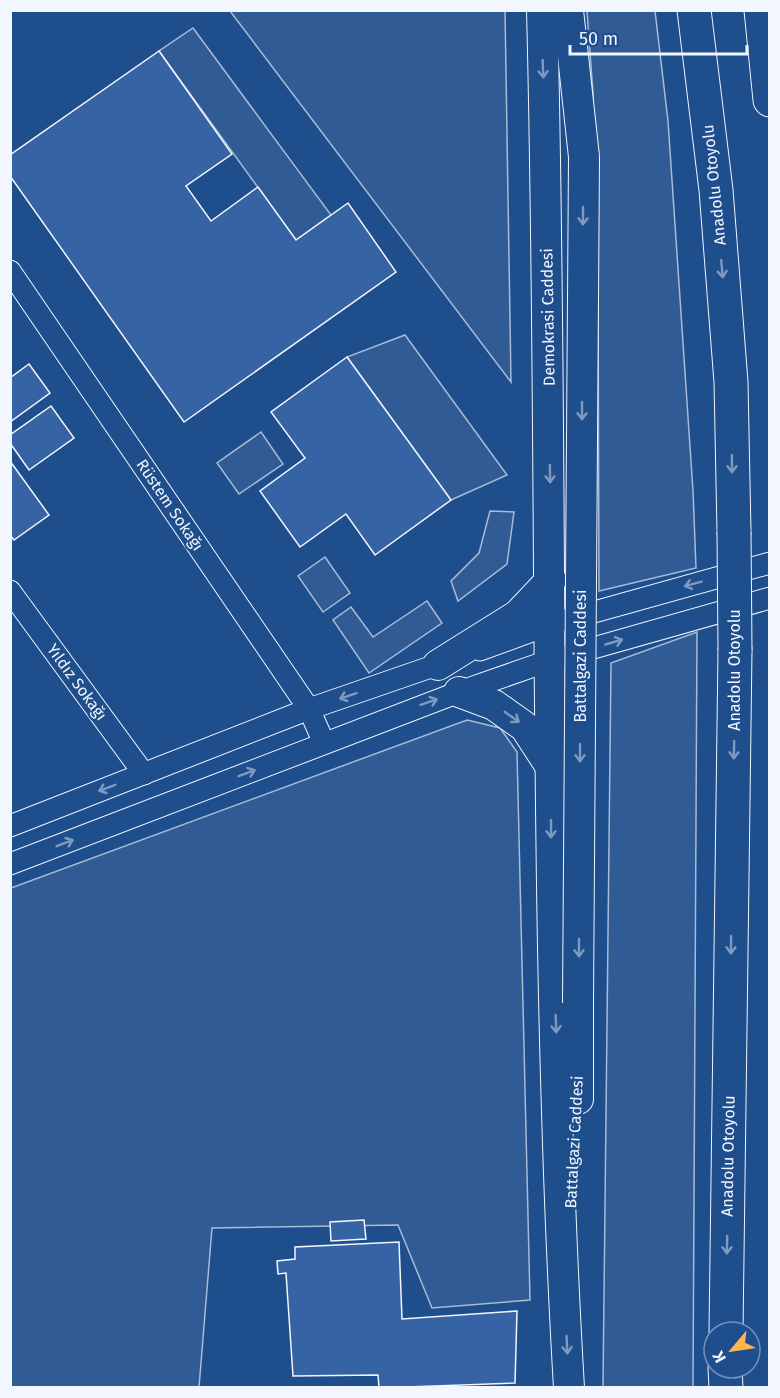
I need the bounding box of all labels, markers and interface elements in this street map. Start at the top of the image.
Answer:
scale bar [570,18,747,56]
text: 50 m [579,28,618,50]
one-way arrow [538,58,549,78]
street label: Anadolu Otoyolu [698,124,730,246]
one-way arrow [577,205,589,225]
street label: Demokrasi Caddesi [537,248,559,386]
one-way arrow [717,259,728,279]
one-way arrow [576,400,588,420]
one-way arrow [727,454,738,474]
street label: Rüstem Sokağı [132,456,208,554]
one-way arrow [544,463,556,483]
one-way arrow [684,579,703,591]
street label: Battalgazi Caddesi [571,590,590,722]
street label: Anadolu Otoyolu [725,609,744,731]
one-way arrow [604,636,623,647]
street label: Yıldız Sokağı [43,640,111,724]
one-way arrow [339,691,357,702]
one-way arrow [419,696,438,707]
one-way arrow [503,711,519,723]
one-way arrow [728,740,740,760]
one-way arrow [574,742,586,762]
one-way arrow [237,766,256,777]
one-way arrow [98,784,117,795]
one-way arrow [545,819,557,839]
one-way arrow [55,837,74,848]
one-way arrow [725,935,737,955]
one-way arrow [573,937,585,957]
one-way arrow [550,1014,561,1034]
street label: Battalgazi Caddesi [561,1075,587,1209]
street label: Anadolu Otoyolu [717,1095,739,1217]
one-way arrow [721,1235,733,1255]
north arrow [702,1320,762,1380]
one-way arrow [561,1334,572,1354]
text: K [708,1347,730,1366]

